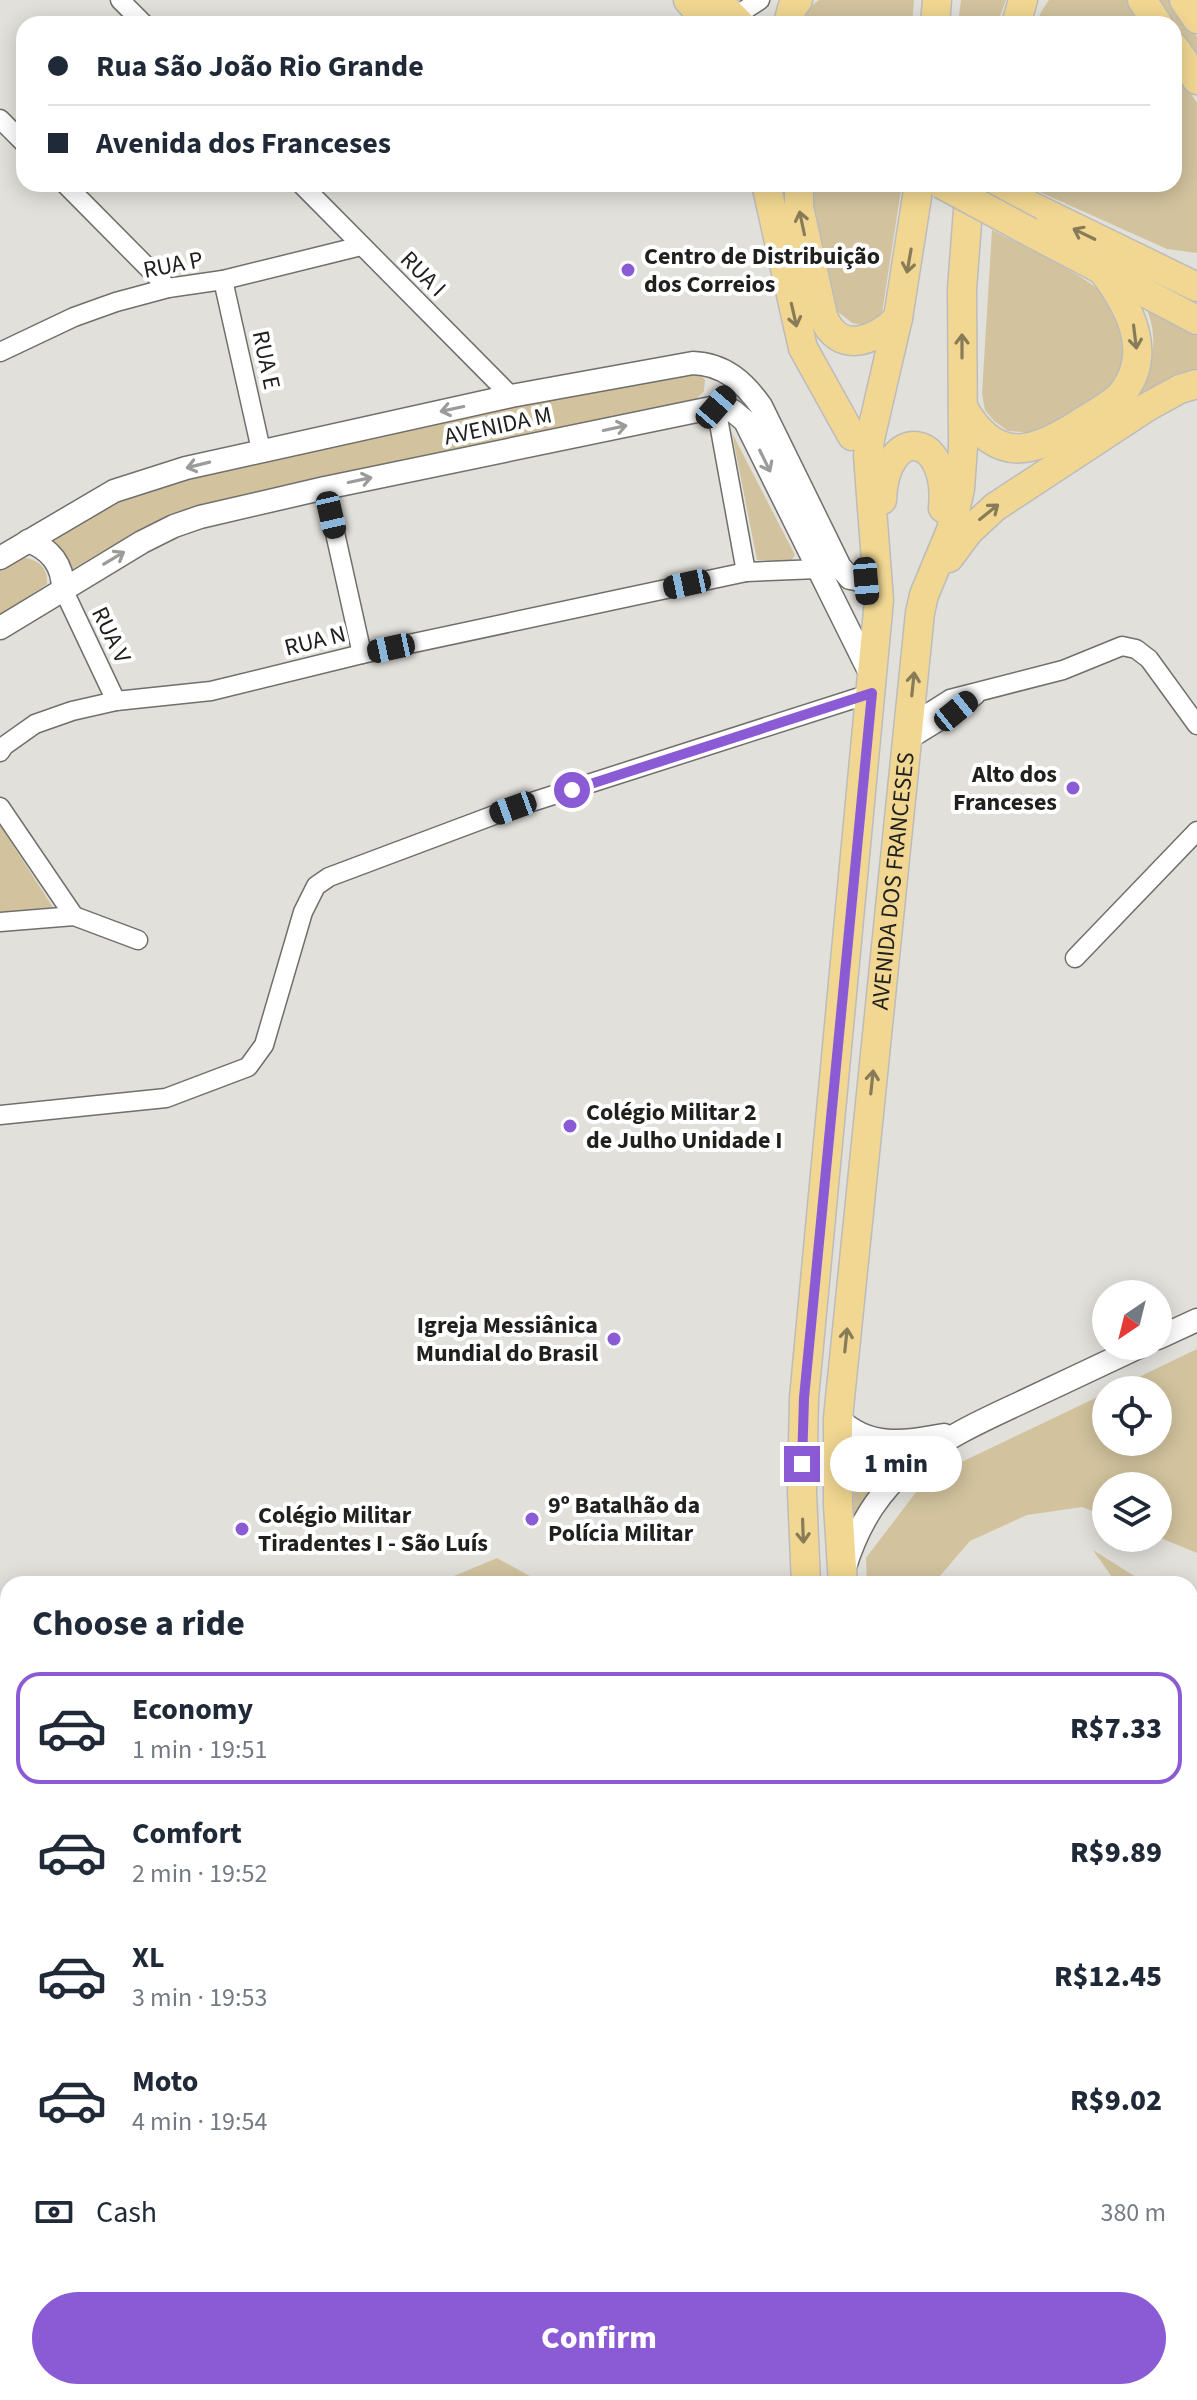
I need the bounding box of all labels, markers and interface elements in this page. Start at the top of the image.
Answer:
text: Rua São João Rio Grande [96,45,424,88]
text: Avenida dos Franceses [96,122,391,165]
one-way arrow [794,210,809,236]
one-way arrow [1072,226,1096,241]
place label: Centro de Distribuição dos Correios [644,239,880,302]
street label: RUA P [140,242,206,288]
street label: RUA I [392,243,454,305]
one-way arrow [900,248,915,273]
marker: Centro de Distribuição dos Correios [619,261,637,279]
one-way arrow [787,302,802,327]
one-way arrow [1128,323,1143,350]
street label: RUA E [243,327,289,393]
one-way arrow [954,333,970,360]
car [691,381,741,433]
street label: AVENIDA M [441,398,555,454]
one-way arrow [439,402,465,417]
one-way arrow [602,420,627,435]
one-way arrow [758,448,773,472]
one-way arrow [186,459,211,474]
one-way arrow [347,472,373,487]
car [314,489,348,541]
one-way arrow [978,503,999,521]
one-way arrow [102,550,125,566]
car [852,556,880,606]
car [661,567,713,601]
street label: RUA V [82,601,140,670]
street label: RUA N [281,617,349,665]
car [365,631,417,665]
one-way arrow [906,671,921,698]
car [930,687,982,735]
street label: AVENIDA DOS FRANCESES [862,750,923,1012]
place label: Alto dos Franceses [953,757,1057,820]
route start [554,772,590,808]
marker: Alto dos Franceses [1064,779,1082,797]
car [486,789,540,827]
one-way arrow [865,1069,880,1096]
place label: Colégio Militar 2 de Julho Unidade I [586,1095,782,1158]
marker: Colégio Militar 2 de Julho Unidade I [561,1117,579,1135]
north arrow [1092,1280,1172,1360]
map controls [1092,1280,1172,1552]
place label: Igreja Messiânica Mundial do Brasil [416,1308,598,1371]
one-way arrow [839,1327,854,1354]
marker: Igreja Messiânica Mundial do Brasil [605,1330,623,1348]
button: locate [1092,1376,1172,1456]
callout: 1 min [830,1436,962,1492]
text: 1 min [864,1445,928,1482]
route end [784,1446,820,1482]
button: layers [1092,1472,1172,1552]
place label: 9º Batalhão da Polícia Militar [548,1488,700,1551]
place label: Colégio Militar Tiradentes I - São Luís [258,1498,488,1561]
marker: 9º Batalhão da Polícia Militar [523,1510,541,1528]
one-way arrow [796,1517,811,1544]
marker: Colégio Militar Tiradentes I - São Luís [233,1520,251,1538]
text: Choose a ride [32,1598,245,1649]
text: Economy [132,1688,253,1731]
icon: car [36,1692,108,1764]
text: R$7.33 [1070,1707,1162,1750]
text: 1 min · 19:51 [132,1731,267,1768]
text: Comfort [132,1812,242,1855]
icon: car [36,1816,108,1888]
text: R$9.89 [1070,1831,1162,1874]
text: 2 min · 19:52 [132,1855,267,1892]
text: XL [132,1936,165,1979]
icon: car [36,1940,108,2012]
text: R$12.45 [1054,1955,1162,1998]
text: 3 min · 19:53 [132,1979,267,2016]
text: Moto [132,2060,198,2103]
icon: car [36,2064,108,2136]
text: R$9.02 [1070,2079,1162,2122]
text: 4 min · 19:54 [132,2103,267,2140]
icon: cash [32,2190,76,2234]
text: Cash [96,2191,157,2234]
text: 380 m [1100,2194,1166,2231]
button: Confirm [32,2292,1166,2384]

